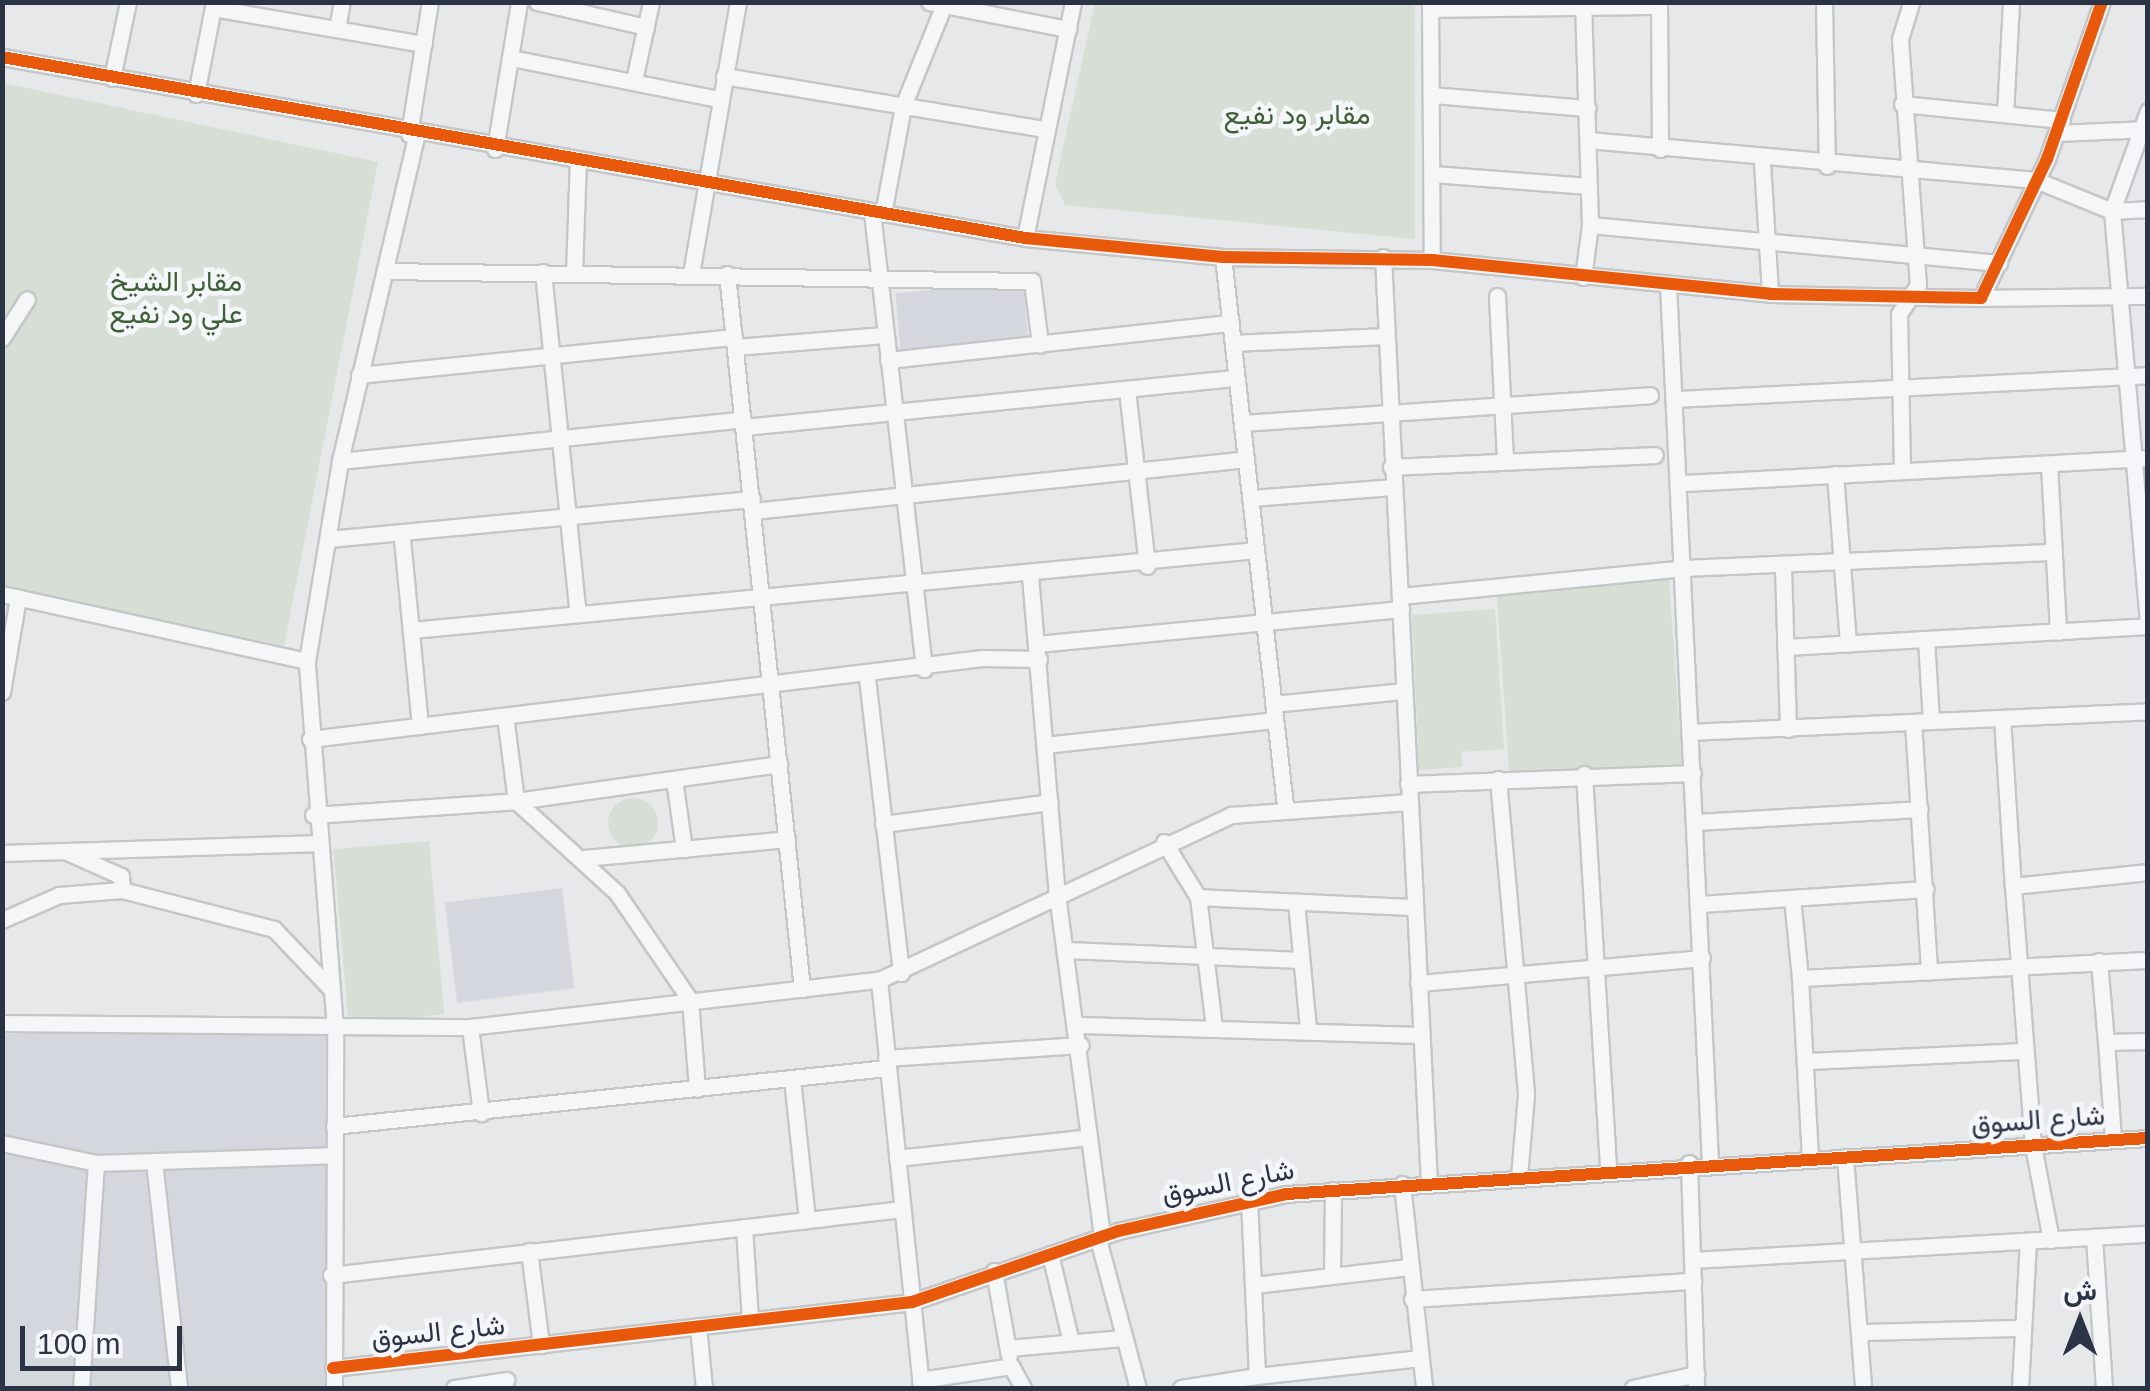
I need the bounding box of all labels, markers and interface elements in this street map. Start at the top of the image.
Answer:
park label: مقابر ود نفيع [1223,98,1371,132]
park label: مقابر الشيخ علي ود نفيع [109,265,243,331]
street label: شارع السوق [1970,1099,2106,1141]
street label: شارع السوق [1159,1153,1297,1211]
north arrow [2030,1271,2130,1371]
text: ش [2063,1275,2097,1306]
scale bar [25,1306,188,1368]
street label: شارع السوق [370,1308,506,1356]
text: 100 m [37,1327,120,1360]

